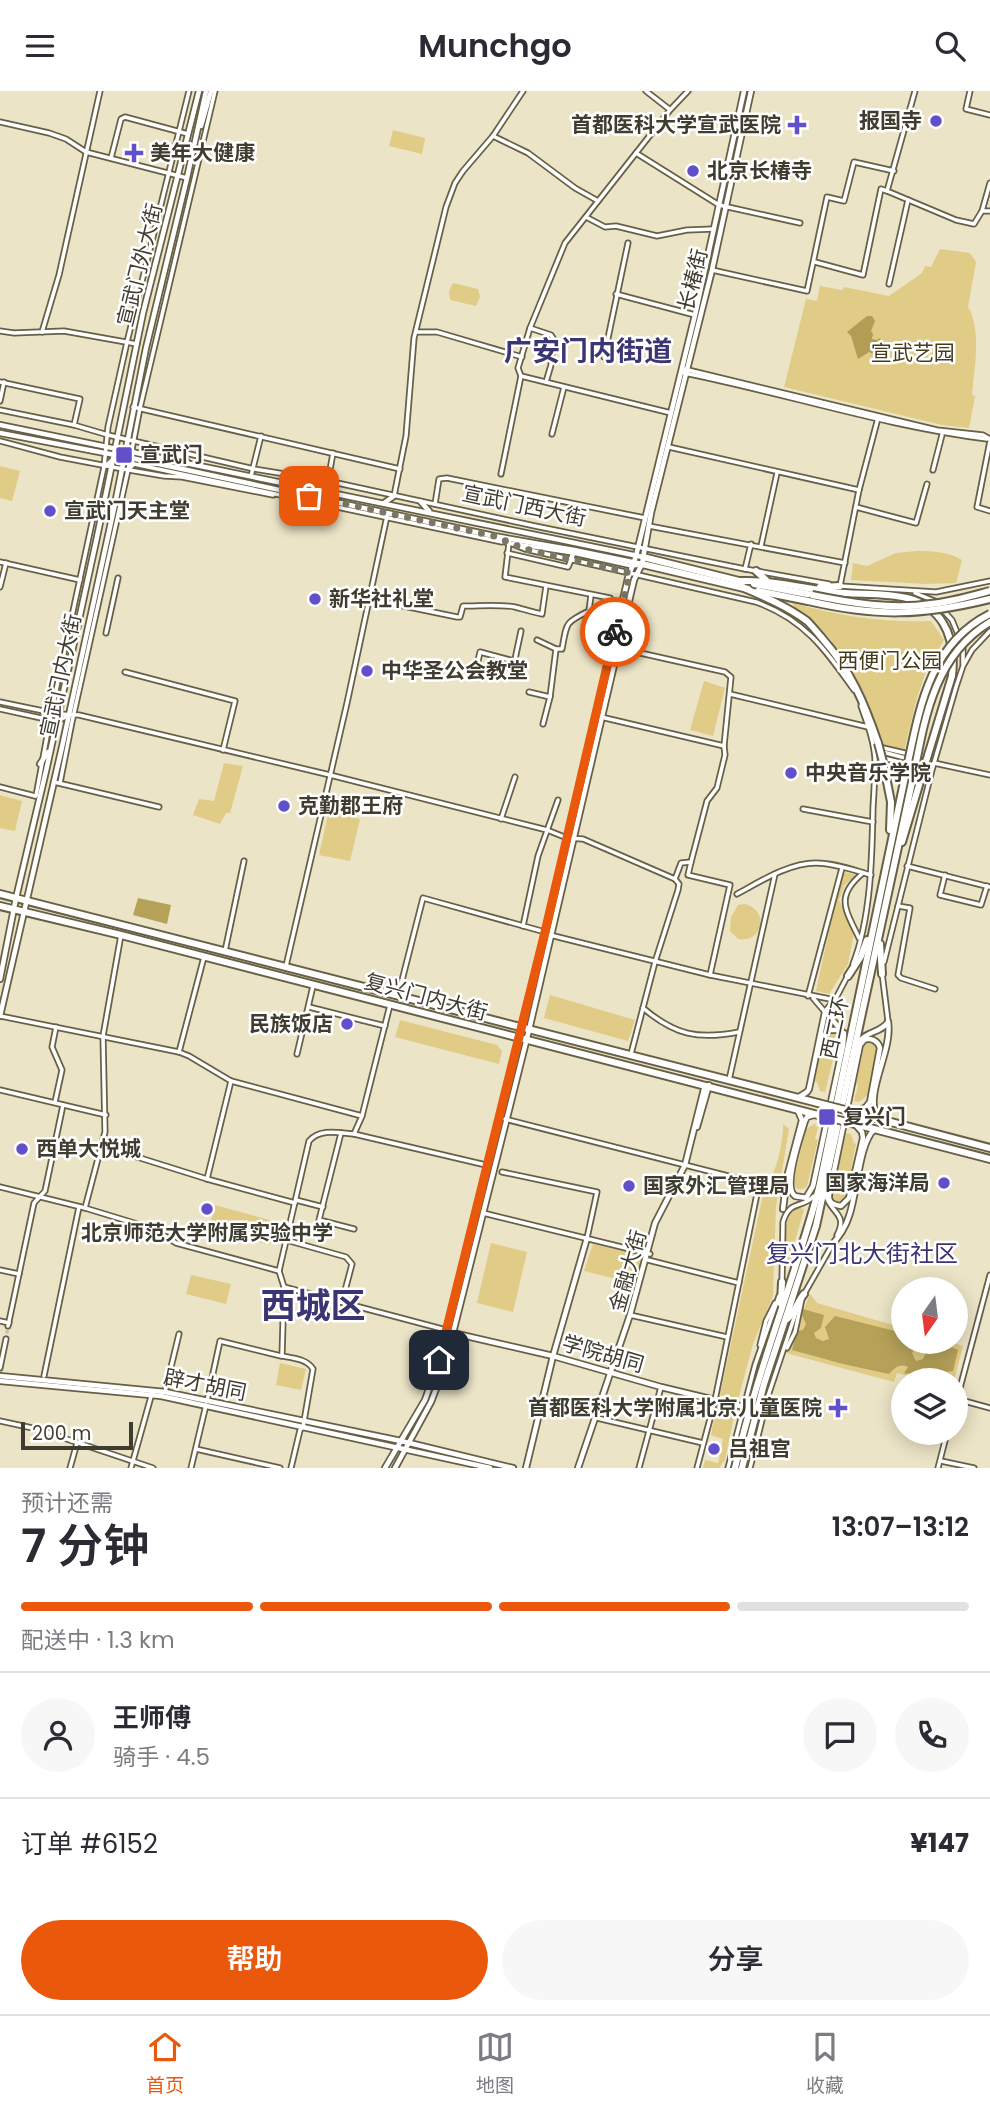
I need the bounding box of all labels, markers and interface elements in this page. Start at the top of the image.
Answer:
text: Munchgo [418,23,572,68]
icon: menu [21,27,59,65]
icon: search [931,27,969,65]
place label: 报国寺 [859,106,922,135]
place label: 首都医科大学宣武医院 [571,110,781,139]
marker: 报国寺 [928,113,944,129]
marker: 首都医科大学宣武医院 [787,115,807,135]
place label: 美年大健康 [150,138,255,167]
marker: 美年大健康 [124,143,144,163]
place label: 北京长椿寺 [707,156,812,185]
marker: 北京长椿寺 [685,163,701,179]
street label: 宣武门外大街 [110,200,169,330]
street label: 长椿街 [671,246,714,314]
district label: 广安门内街道 [504,332,672,371]
park label: 宣武艺园 [871,338,955,367]
place label: 宣武门 [140,440,203,469]
marker: 宣武门 [114,445,134,465]
pin [279,466,339,526]
icon: bag [290,477,328,515]
street label: 宣武门西大街 [459,478,589,533]
place label: 宣武门天主堂 [64,496,190,525]
marker: 宣武门天主堂 [42,503,58,519]
place label: 新华社礼堂 [329,584,434,613]
marker: 新华社礼堂 [307,591,323,607]
courier [580,597,650,667]
street label: 宣武门内大街 [33,611,88,741]
icon: bike [596,613,634,651]
park label: 西便门公园 [838,646,943,675]
place label: 中华圣公会教堂 [381,656,528,685]
marker: 中华圣公会教堂 [359,663,375,679]
place label: 中央音乐学院 [805,758,931,787]
marker: 中央音乐学院 [783,765,799,781]
place label: 克勤郡王府 [298,791,403,820]
marker: 克勤郡王府 [276,798,292,814]
street label: 复兴门内大街 [362,966,491,1027]
street label: 西二环 [814,994,855,1062]
place label: 民族饭店 [249,1009,333,1038]
marker: 民族饭店 [339,1016,355,1032]
place label: 复兴门 [843,1102,906,1131]
marker: 复兴门 [817,1107,837,1127]
place label: 西单大悦城 [36,1134,141,1163]
marker: 西单大悦城 [14,1141,30,1157]
place label: 国家海洋局 [825,1168,930,1197]
place label: 国家外汇管理局 [643,1171,790,1200]
marker: 国家海洋局 [936,1175,952,1191]
marker: 国家外汇管理局 [621,1178,637,1194]
marker: 北京师范大学附属实验中学 [199,1201,215,1217]
place label: 北京师范大学附属实验中学 [81,1218,333,1247]
street label: 金融大街 [602,1226,653,1315]
district label: 复兴门北大街社区 [766,1237,958,1270]
north arrow [891,1277,968,1355]
map controls [891,1277,968,1445]
district label: 西城区 [260,1281,366,1330]
street label: 学院胡同 [559,1328,648,1379]
pin [409,1330,469,1390]
icon: home [420,1341,458,1379]
street label: 辟才胡同 [161,1362,249,1407]
button: layers [891,1368,968,1445]
place label: 首都医科大学附属北京儿童医院 [528,1393,822,1422]
marker: 首都医科大学附属北京儿童医院 [828,1398,848,1418]
scale bar [21,1419,133,1451]
text: 200 m [32,1420,91,1447]
place label: 吕祖宫 [728,1434,791,1463]
marker: 吕祖宫 [706,1441,722,1457]
text: 预计还需 [21,1487,113,1519]
text: 13:07–13:12 [832,1509,969,1545]
text: 7 分钟 [21,1514,149,1578]
text: 配送中 · 1.3 km [21,1624,175,1656]
button: person [21,1698,95,1772]
button: chat [803,1698,877,1772]
button: phone [895,1698,969,1772]
text: 王师傅 [113,1700,191,1736]
text: 骑手 · 4.5 [113,1741,210,1773]
text: ¥147 [910,1825,969,1861]
text: 订单 #6152 [21,1826,158,1862]
button: 帮助 [21,1920,488,2000]
button: 分享 [502,1920,969,2000]
tab: 首页 [146,2028,184,2100]
tab: 地图 [476,2028,514,2100]
tab: 收藏 [806,2028,844,2100]

